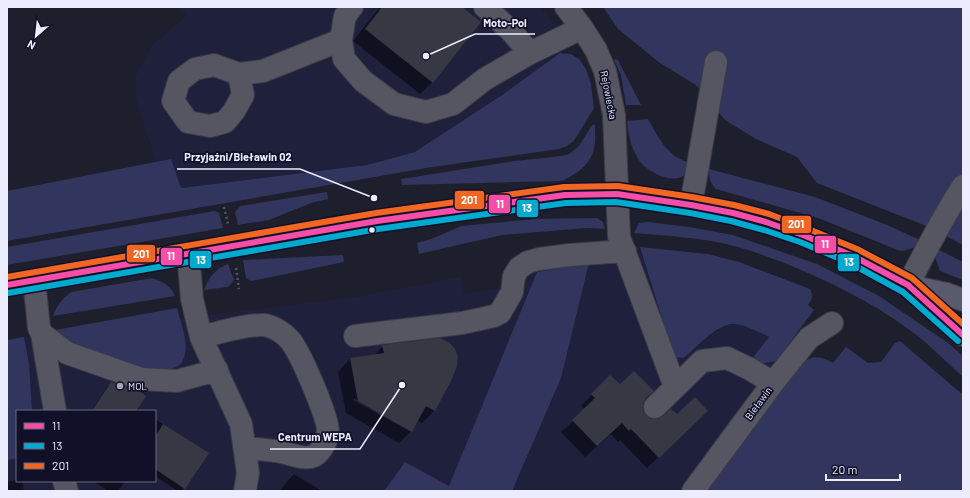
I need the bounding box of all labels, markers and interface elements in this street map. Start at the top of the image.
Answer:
callout: Moto-Pol [475,11,535,34]
north arrow [16,16,56,56]
text: Moto-Pol [483,16,527,29]
text: N [25,38,37,53]
street label: Rejowiecka [598,70,620,120]
callout: Przyjaźni/Bieławin 02 [177,146,300,169]
text: Przyjaźni/Bieławin 02 [184,150,292,163]
line badge: 201 [454,190,485,210]
text: 201 [461,193,477,206]
line badge: 11 [488,194,511,214]
text: 11 [496,197,504,210]
line badge: 13 [516,199,539,218]
text: 13 [522,201,532,214]
line badge: 201 [781,215,812,234]
text: 201 [788,217,804,230]
unlabelled marker [367,225,377,235]
line badge: 11 [814,235,837,254]
text: 11 [821,237,829,250]
line badge: 201 [126,244,156,263]
text: 201 [133,247,149,260]
line badge: 11 [160,247,183,266]
text: 11 [167,249,175,262]
line badge: 13 [189,250,212,269]
text: 13 [196,253,206,266]
line badge: 13 [837,253,860,272]
text: 13 [844,255,854,268]
place label: MOL [128,380,147,392]
marker: MOL [115,381,125,391]
street label: Bieławin [742,384,774,422]
legend [16,410,156,482]
text: 11 [52,418,60,432]
callout: Centrum WEPA [270,426,360,449]
text: Centrum WEPA [278,430,353,443]
text: 13 [52,438,62,452]
scale bar [826,456,900,482]
text: 201 [52,458,69,472]
text: 20 m [832,462,858,476]

